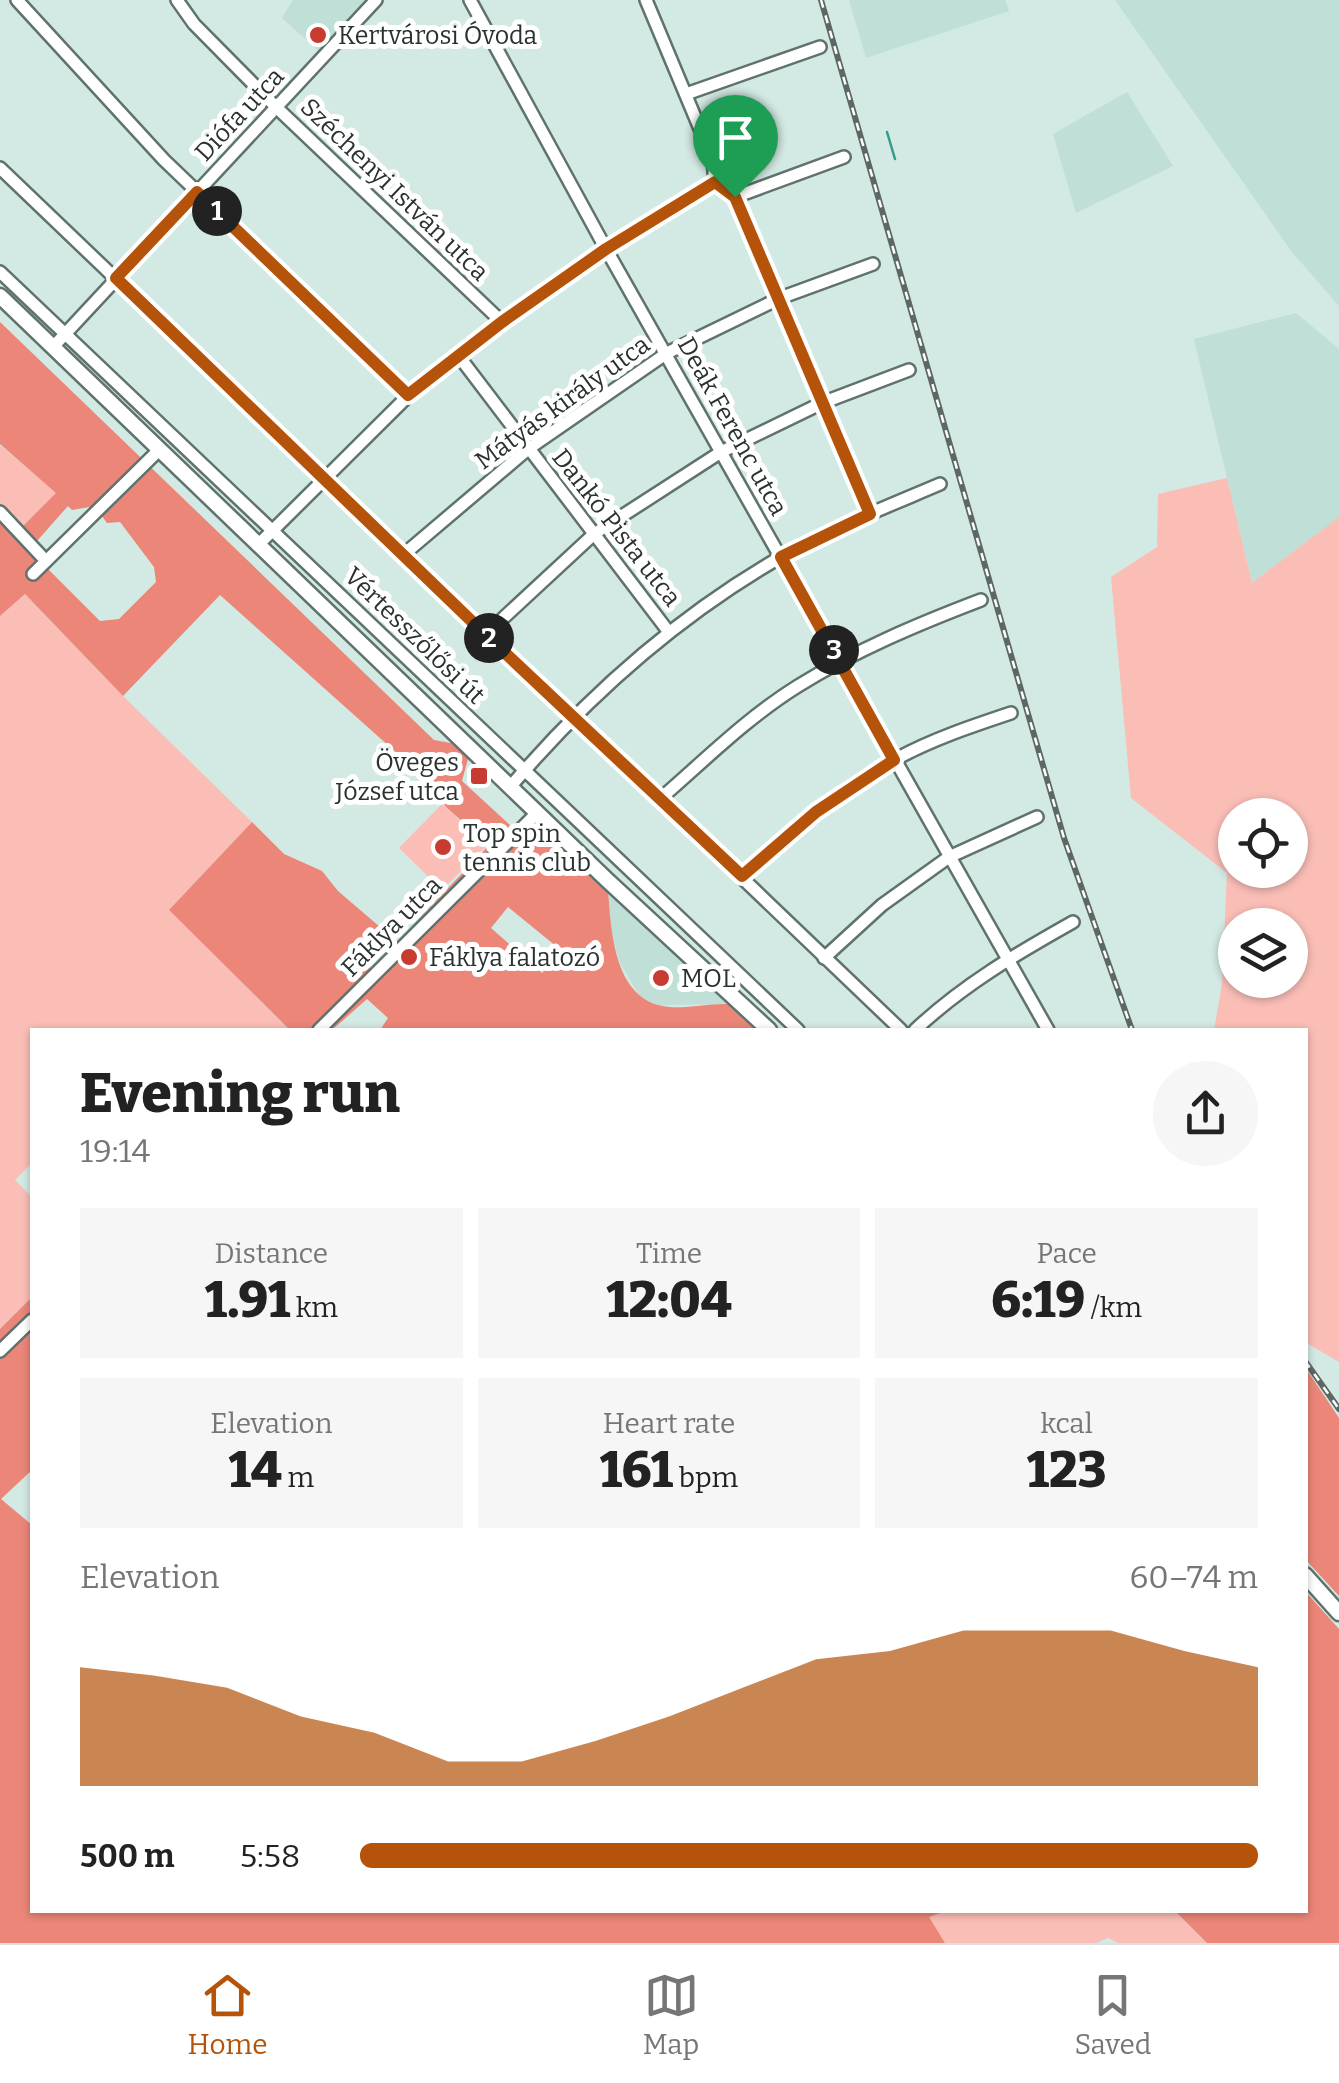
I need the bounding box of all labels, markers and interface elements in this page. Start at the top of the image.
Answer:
place label: Kertvárosi Óvoda [338,20,538,51]
marker: Kertvárosi Óvoda [307,24,329,46]
street label: Diófa utca [189,61,291,168]
street label: Széchenyi István utca [294,92,495,287]
pin [693,95,778,198]
icon: arrive [708,110,763,165]
pin: 1 [192,186,242,236]
text: 1 [211,194,223,227]
street label: Mátyás király utca [470,329,656,476]
street label: Deák Ferenc utca [671,332,794,521]
street label: Dankó Pista utca [545,443,687,613]
street label: Vértesszőlősi út [338,561,491,710]
pin: 2 [464,613,514,663]
text: 2 [481,621,497,654]
pin: 3 [809,625,859,675]
text: 3 [826,633,842,666]
place label: Öveges József utca [334,748,459,807]
marker: Öveges József utca [468,765,490,787]
map controls [1218,798,1308,998]
button: locate [1218,798,1308,888]
place label: Top spin tennis club [463,819,591,878]
marker: Top spin tennis club [432,836,454,858]
street label: Fáklya utca [335,870,448,983]
button: layers [1218,908,1308,998]
place label: Fáklya falatozó [429,943,600,973]
marker: Fáklya falatozó [398,946,420,968]
place label: MOL [681,964,736,994]
marker: MOL [650,967,672,989]
text: Evening run [80,1061,400,1127]
button: share [1153,1061,1258,1166]
text: 19:14 [80,1132,150,1170]
text: Distance [215,1237,328,1270]
text: Time [636,1237,702,1270]
text: Pace [1036,1237,1097,1270]
text: 1.91 [205,1270,290,1330]
text: 12:04 [606,1270,732,1330]
text: 6:19 [991,1270,1085,1330]
text: km [290,1291,338,1324]
text: /km [1085,1291,1142,1324]
text: Elevation [210,1407,332,1440]
text: Heart rate [603,1407,735,1440]
text: kcal [1041,1407,1093,1440]
text: 14 [229,1440,282,1500]
text: 161 [600,1440,673,1500]
text: 123 [1027,1440,1107,1500]
text: m [282,1461,314,1494]
text: bpm [673,1461,738,1494]
text: Elevation [80,1558,220,1596]
text: 60–74 m [1129,1558,1258,1596]
text: 500 m [80,1837,174,1875]
text: 5:58 [240,1837,300,1875]
tab: Home [188,1968,268,2061]
tab: Map [643,1968,699,2061]
tab: Saved [1074,1968,1151,2061]

